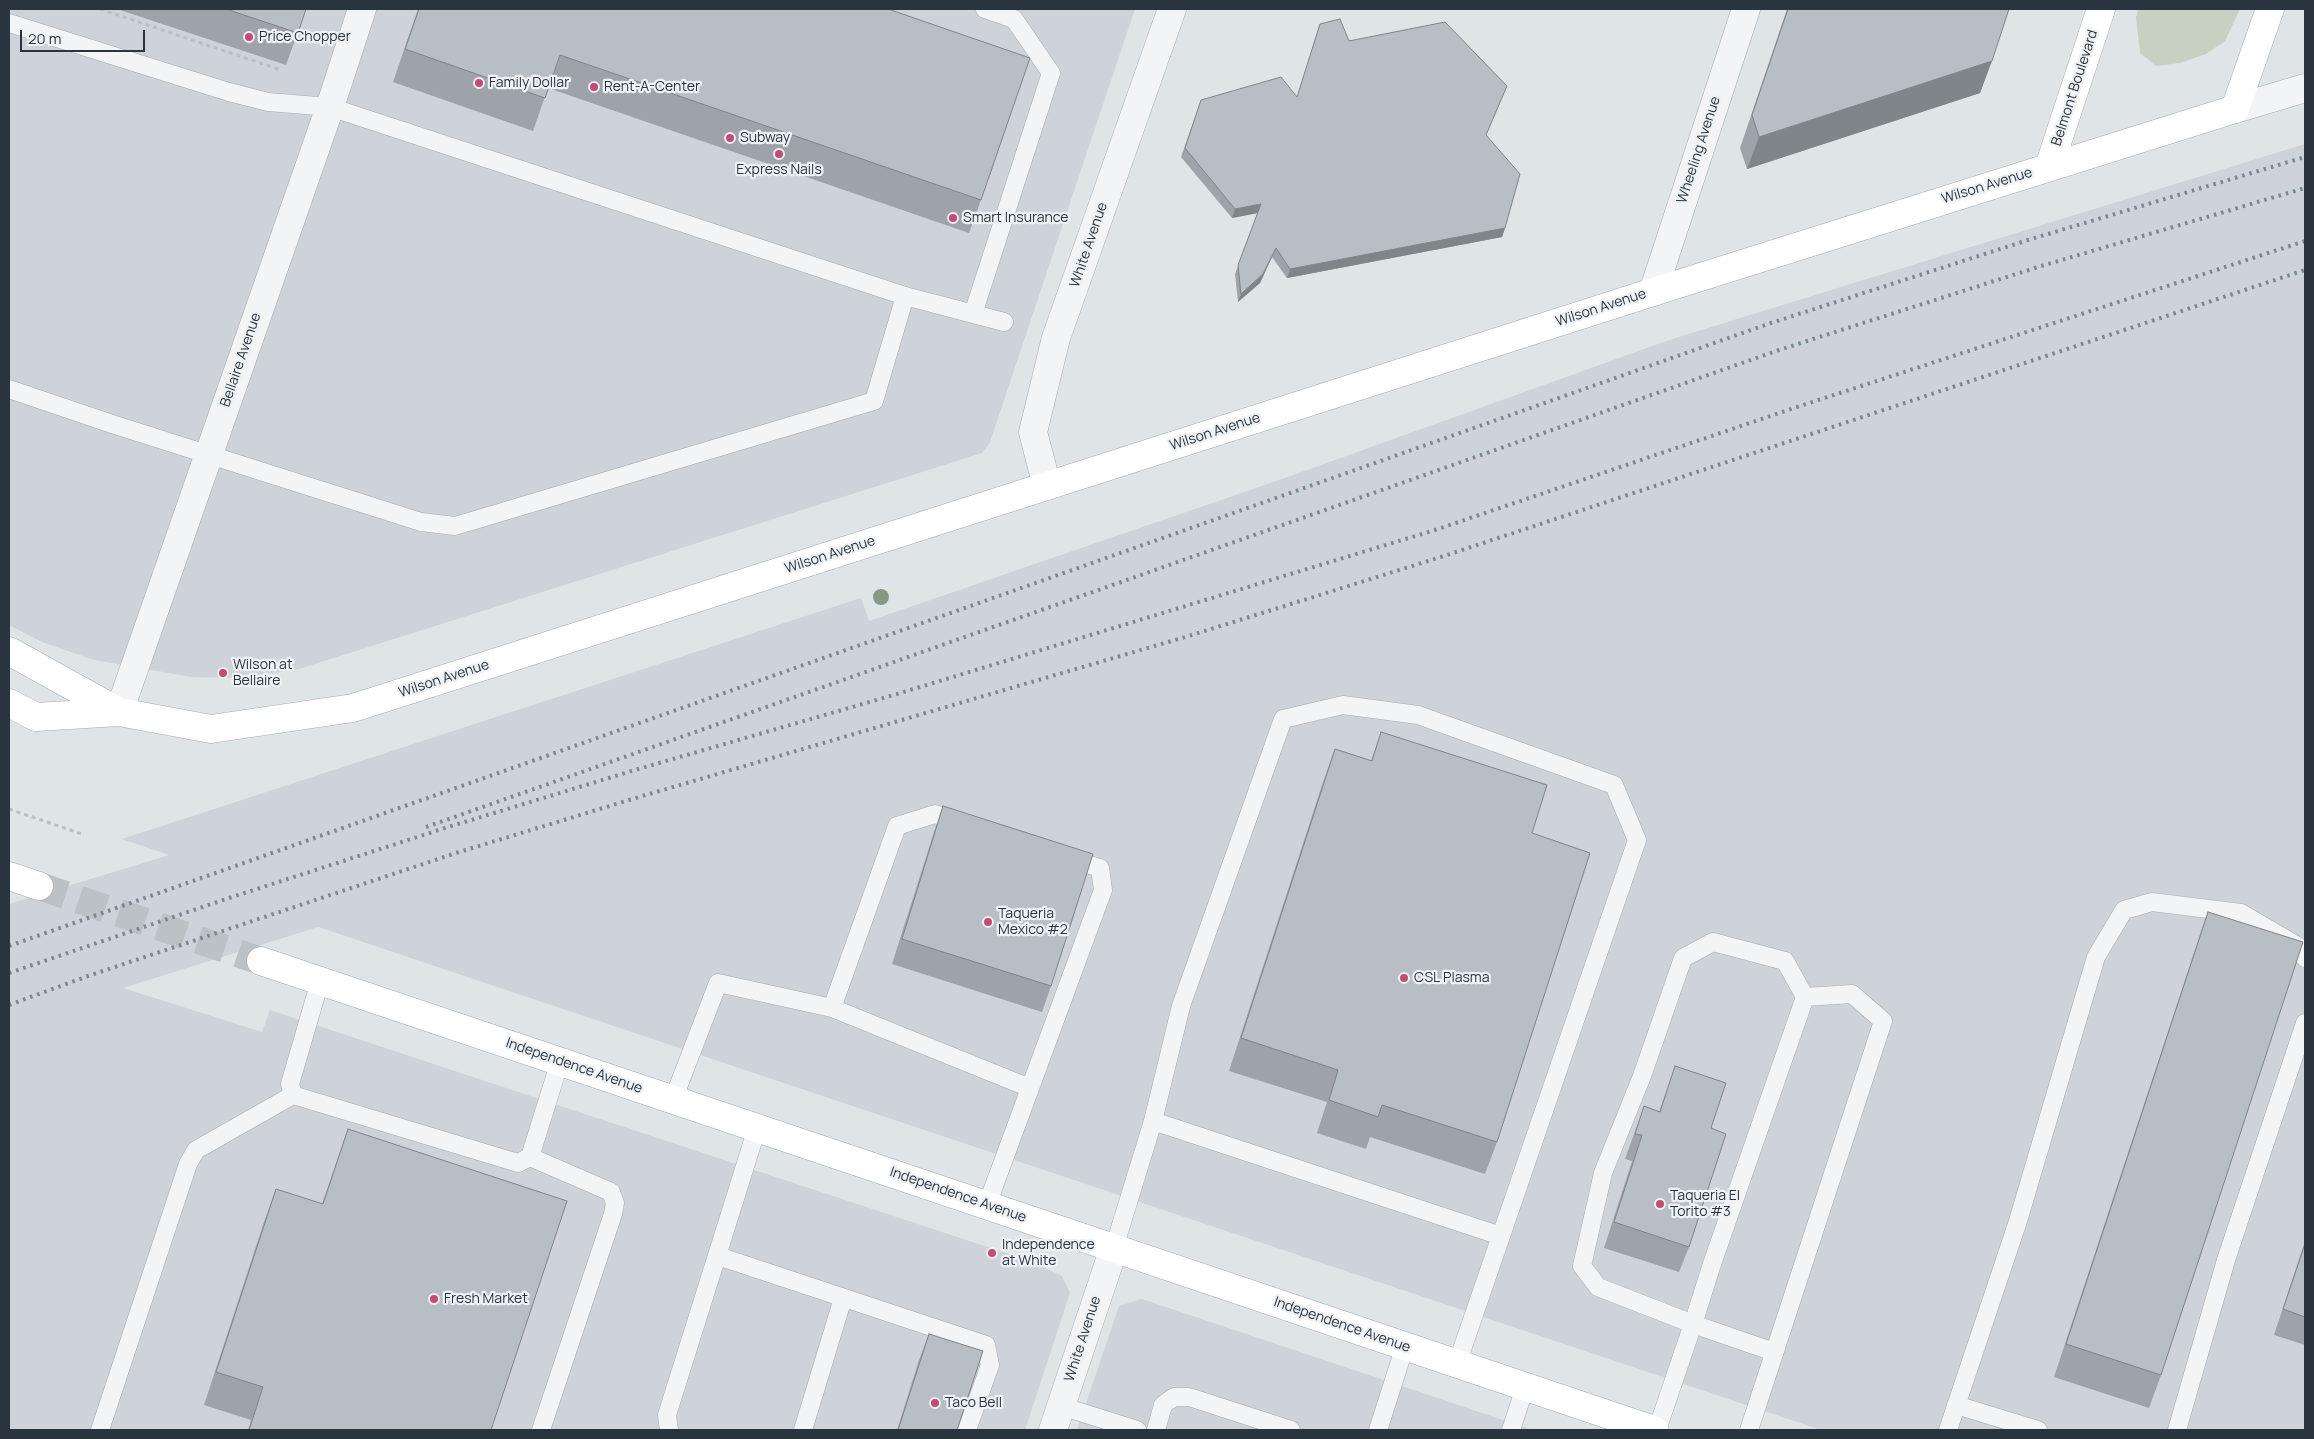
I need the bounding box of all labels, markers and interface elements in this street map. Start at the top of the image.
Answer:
scale bar [22,20,148,52]
text: 20 m [28,28,61,49]
street label: Belmont Boulevard [2048,28,2102,148]
place label: Price Chopper [259,29,351,45]
marker: Price Chopper [243,31,255,43]
place label: Family Dollar [489,75,569,91]
marker: Family Dollar [473,77,485,89]
place label: Rent-A-Center [604,79,700,95]
marker: Rent-A-Center [588,81,600,93]
street label: Wheeling Avenue [1674,94,1724,206]
place label: Subway [740,130,790,146]
marker: Subway [724,132,736,144]
marker: Express Nails [773,148,785,160]
place label: Express Nails [736,162,822,178]
street label: Wilson Avenue [1940,164,2034,208]
street label: White Avenue [1067,200,1111,290]
place label: Smart Insurance [963,210,1069,226]
marker: Smart Insurance [947,212,959,224]
street label: Wilson Avenue [1554,285,1648,331]
street label: Bellaire Avenue [217,311,265,409]
street label: Wilson Avenue [1168,409,1262,455]
street label: Wilson Avenue [783,532,877,578]
street label: Wilson Avenue [397,656,491,702]
place label: Wilson at Bellaire [233,657,292,690]
marker: Wilson at Bellaire [217,667,229,679]
place label: Taqueria Mexico #2 [998,906,1068,939]
marker: Taqueria Mexico #2 [982,916,994,928]
place label: CSL Plasma [1414,970,1490,986]
marker: CSL Plasma [1398,972,1410,984]
street label: Independence Avenue [504,1035,644,1097]
street label: Independence Avenue [888,1164,1028,1226]
place label: Taqueria El Torito #3 [1670,1188,1740,1220]
marker: Taqueria El Torito #3 [1654,1198,1666,1210]
place label: Independence at White [1002,1237,1095,1270]
marker: Independence at White [986,1247,998,1259]
place label: Fresh Market [444,1291,528,1307]
marker: Fresh Market [428,1293,440,1305]
street label: White Avenue [1061,1294,1105,1384]
street label: Independence Avenue [1272,1294,1412,1356]
place label: Taco Bell [945,1395,1002,1411]
marker: Taco Bell [929,1397,941,1409]

